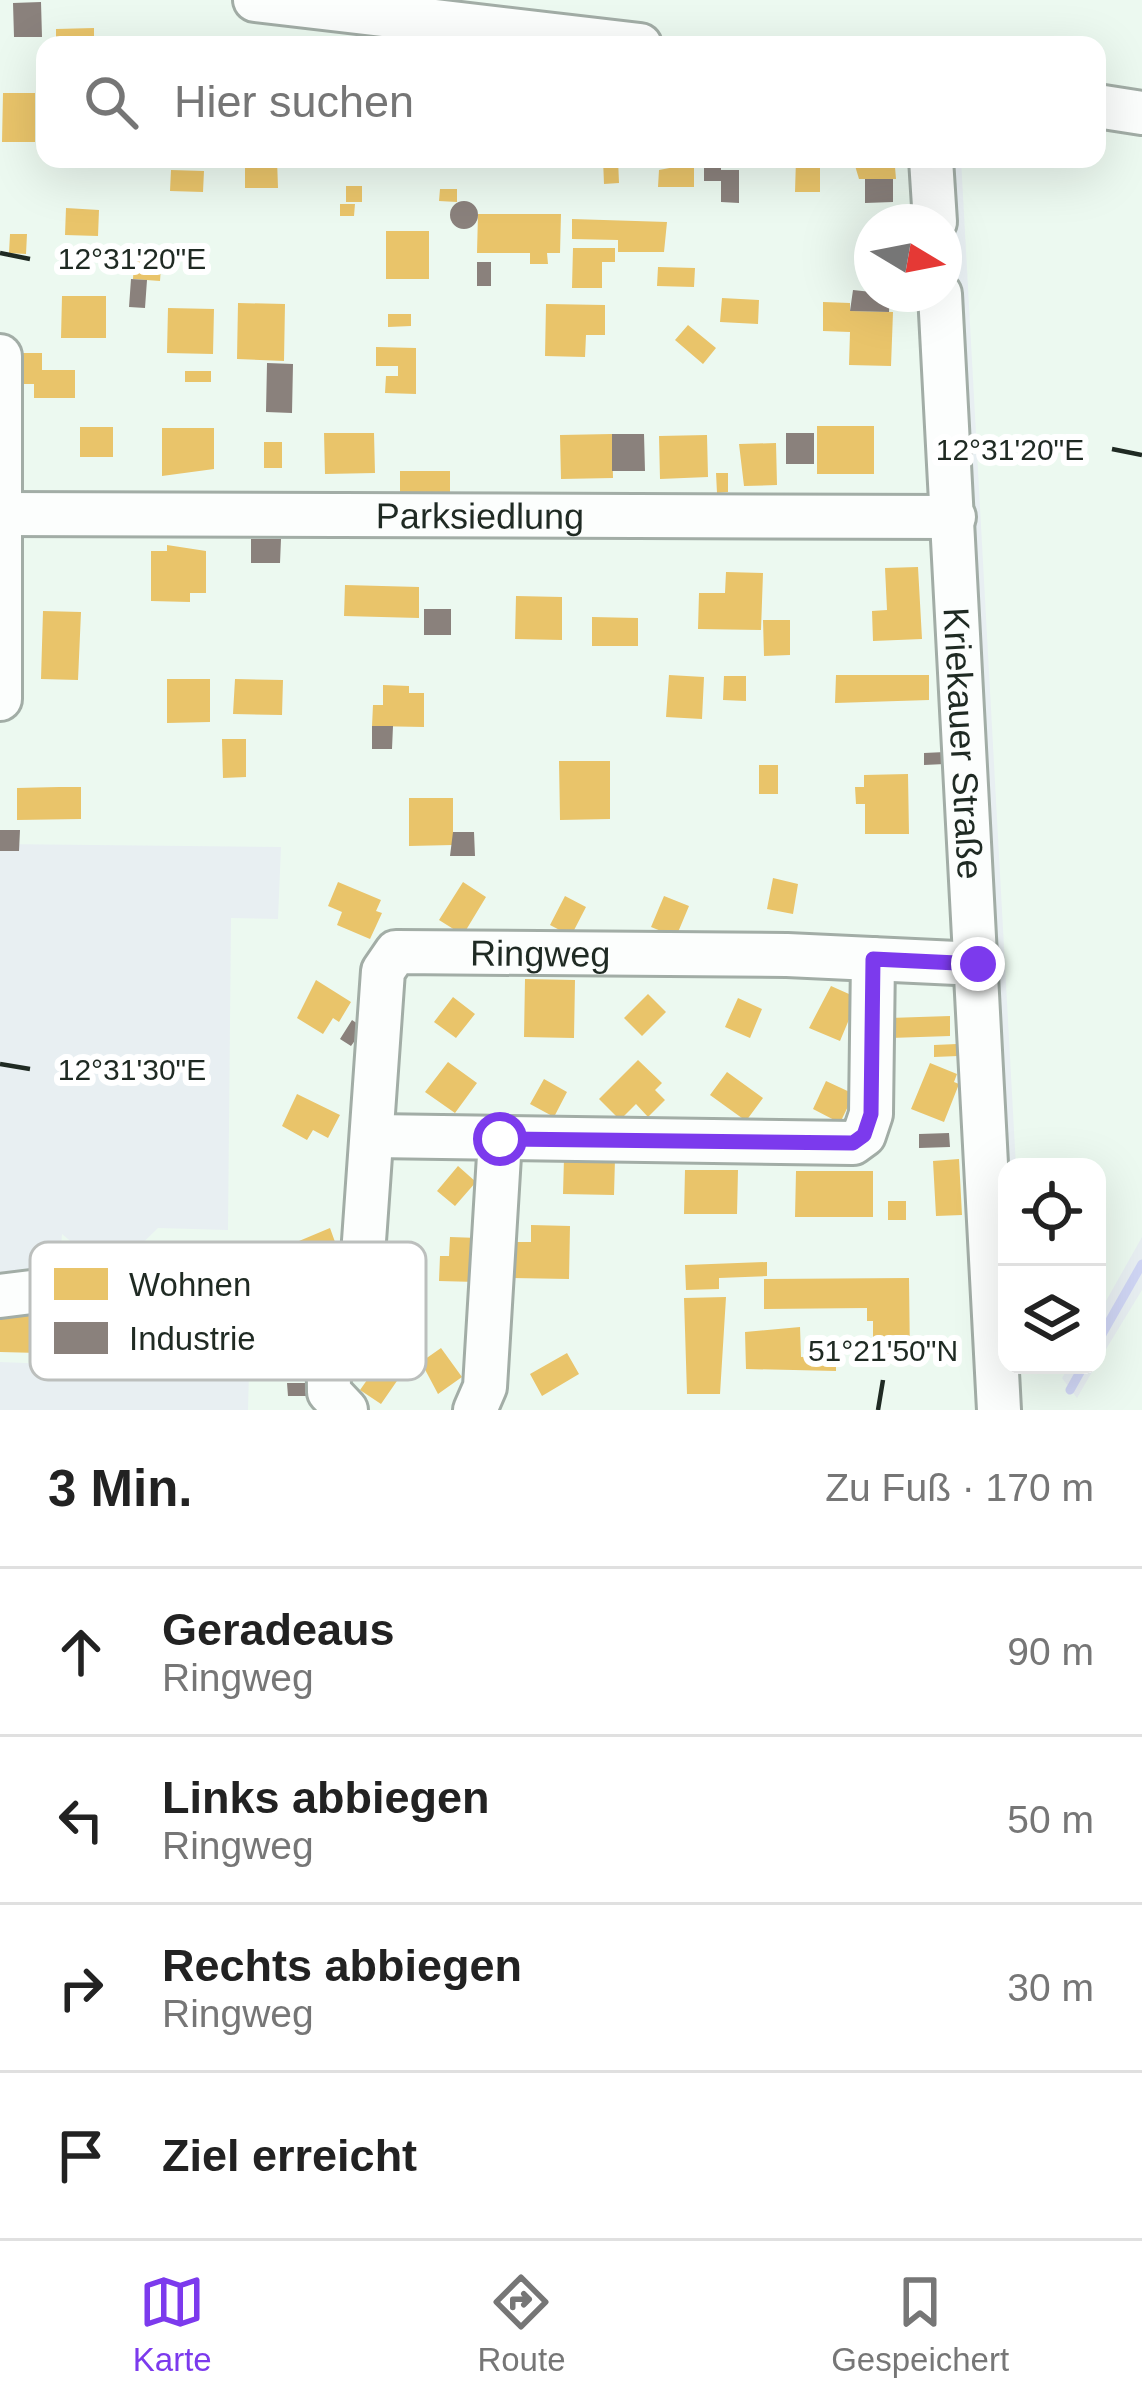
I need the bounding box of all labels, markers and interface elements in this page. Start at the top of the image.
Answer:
search box [36,36,1106,168]
icon: search [78,69,144,135]
text: Hier suchen [174,76,414,127]
north arrow [854,204,962,312]
text: 12°31'20"E [58,242,206,275]
text: 12°31'20"E [936,433,1084,466]
street label: Parksiedlung [376,495,584,537]
street label: Kriekauer Straße [936,606,991,880]
street label: Ringweg [470,933,610,975]
route end [951,937,1005,991]
text: 12°31'30"E [58,1053,206,1086]
route start [473,1112,527,1166]
map controls [998,1158,1106,1374]
button: locate [998,1158,1106,1266]
legend [30,1242,426,1380]
text: Wohnen [129,1266,251,1303]
button: layers [998,1266,1106,1374]
text: Industrie [129,1320,256,1357]
text: 51°21'50"N [808,1334,958,1367]
text: 3 Min. [48,1460,193,1517]
text: Zu Fuß · 170 m [825,1466,1094,1509]
text: Geradeaus [162,1604,395,1655]
icon: ahead [48,1619,114,1685]
text: 90 m [1007,1630,1094,1673]
text: Ringweg [162,1656,314,1699]
text: Links abbiegen [162,1772,490,1823]
icon: left [48,1787,114,1853]
text: 50 m [1007,1798,1094,1841]
text: Ringweg [162,1824,314,1867]
text: Rechts abbiegen [162,1940,522,1991]
icon: right [48,1955,114,2021]
text: 30 m [1007,1966,1094,2009]
text: Ringweg [162,1992,314,2035]
icon: arrive [48,2123,114,2189]
text: Ziel erreicht [162,2130,417,2181]
tab: Karte [133,2269,212,2379]
tab: Route [477,2269,565,2379]
tab: Gespeichert [831,2269,1009,2379]

